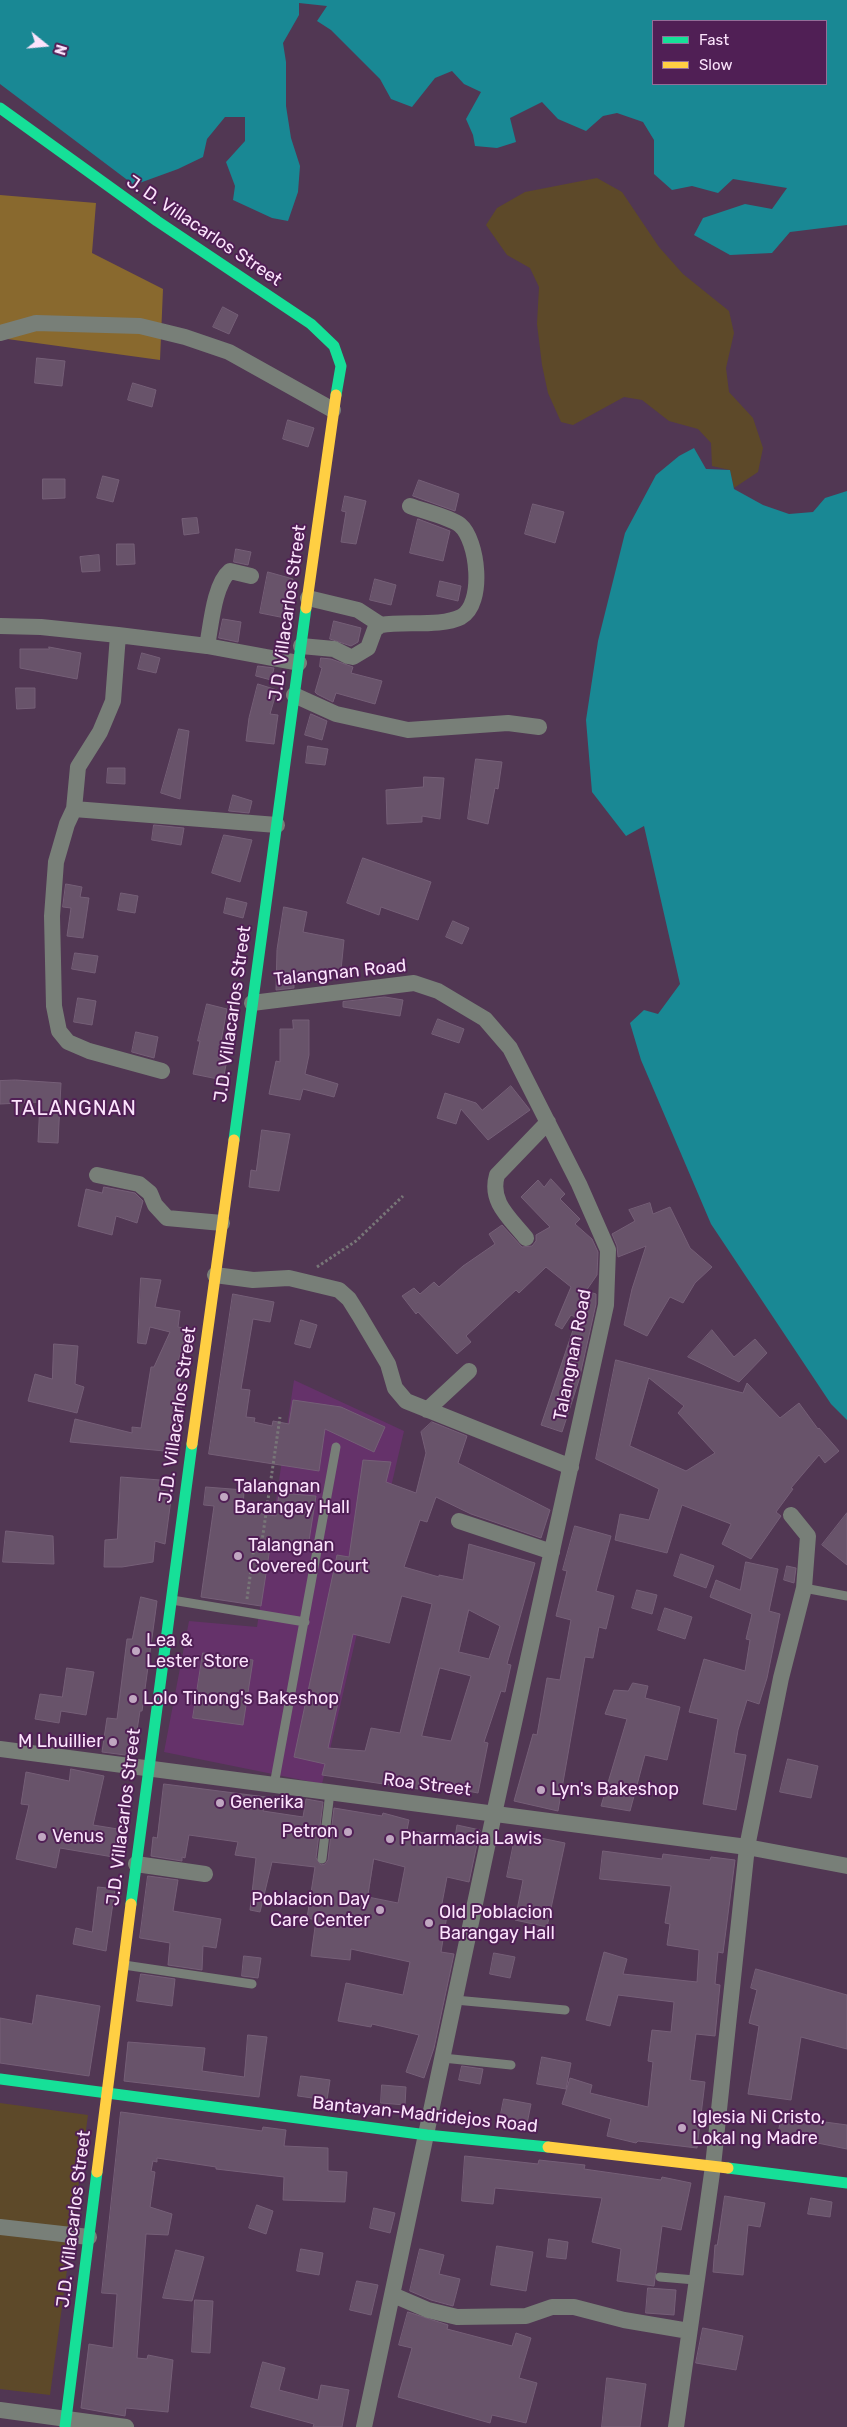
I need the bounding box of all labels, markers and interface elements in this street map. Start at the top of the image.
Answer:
north arrow [20,20,70,70]
legend [652,20,827,85]
text: Fast [699,31,729,49]
text: N [50,42,69,57]
text: Slow [699,56,732,74]
street label: J. D. Villacarlos Street [122,171,286,291]
street label: J.D. Villacarlos Street [265,523,311,703]
street label: J.D. Villacarlos Street [210,924,256,1104]
street label: Talangnan Road [272,955,408,991]
district label: TALANGNAN [10,1097,138,1121]
street label: Talangnan Road [550,1287,596,1423]
street label: J.D. Villacarlos Street [155,1325,201,1505]
place label: Talangnan Barangay Hall [234,1476,350,1518]
marker: Talangnan Barangay Hall [218,1491,230,1503]
place label: Talangnan Covered Court [248,1535,369,1578]
marker: Talangnan Covered Court [232,1550,244,1562]
place label: Lea & Lester Store [146,1630,249,1672]
marker: Lea & Lester Store [130,1645,142,1657]
place label: Lolo Tinong's Bakeshop [143,1688,339,1710]
marker: Lolo Tinong's Bakeshop [127,1693,139,1705]
street label: J.D. Villacarlos Street [102,1727,146,1907]
place label: M Lhuillier [18,1731,103,1753]
marker: M Lhuillier [107,1736,119,1748]
street label: Roa Street [382,1769,472,1801]
place label: Lyn's Bakeshop [551,1779,679,1801]
marker: Lyn's Bakeshop [535,1784,547,1796]
place label: Generika [230,1792,304,1814]
marker: Generika [214,1797,226,1809]
place label: Petron [282,1821,338,1843]
place label: Venus [52,1826,104,1848]
marker: Petron [342,1826,354,1838]
place label: Pharmacia Lawis [400,1828,542,1850]
marker: Venus [36,1831,48,1843]
marker: Pharmacia Lawis [384,1833,396,1845]
place label: Poblacion Day Care Center [251,1889,370,1932]
place label: Old Poblacion Barangay Hall [439,1902,555,1945]
marker: Poblacion Day Care Center [374,1904,386,1916]
marker: Old Poblacion Barangay Hall [423,1917,435,1929]
street label: Bantayan-Madridejos Road [311,2092,539,2138]
place label: Iglesia Ni Cristo, Lokal ng Madre [692,2107,825,2150]
marker: Iglesia Ni Cristo, Lokal ng Madre [676,2122,688,2134]
street label: J.D. Villacarlos Street [52,2129,96,2309]

